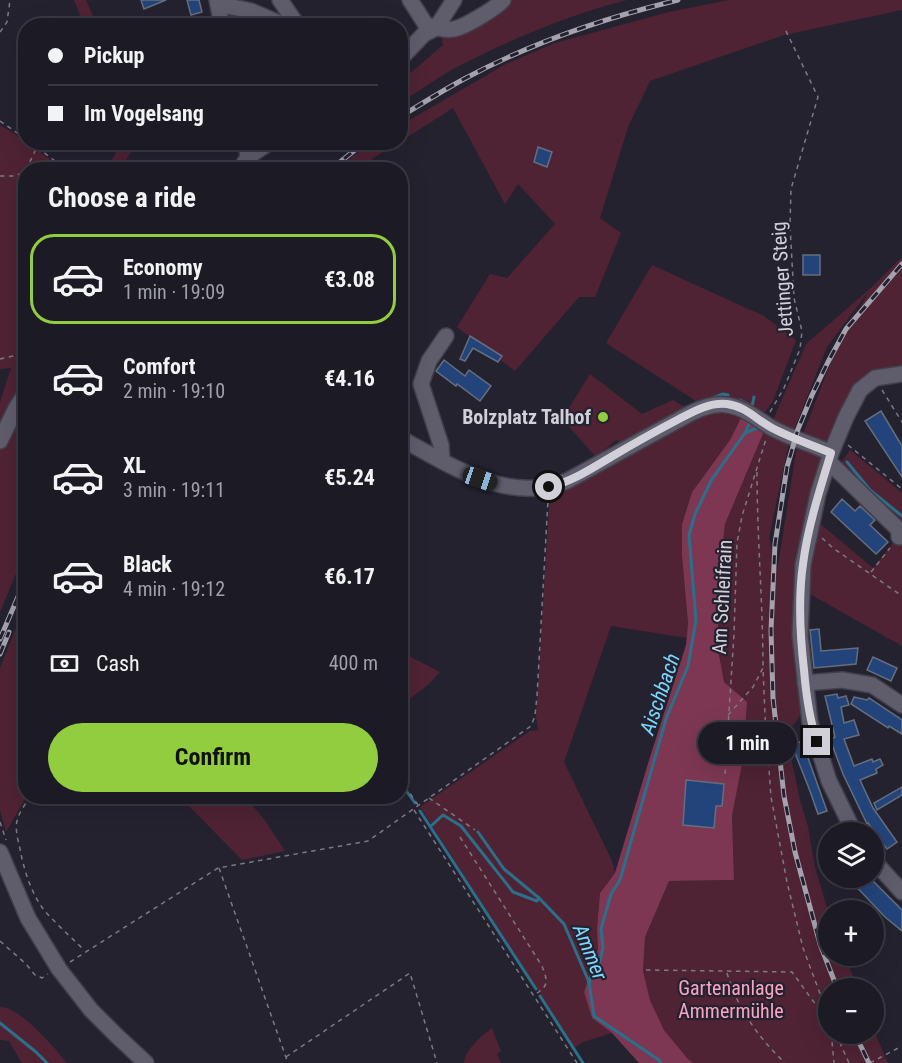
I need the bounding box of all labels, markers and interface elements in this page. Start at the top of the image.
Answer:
text: Pickup [84,43,144,68]
text: Im Vogelsang [84,101,204,126]
text: Choose a ride [48,182,196,214]
street label: Jettinger Steig [766,221,798,337]
icon: car [51,252,105,306]
text: Economy [123,255,203,280]
text: €3.08 [324,267,375,292]
text: 1 min · 19:09 [123,280,225,304]
icon: car [51,351,105,405]
text: Comfort [123,354,196,379]
text: €4.16 [324,366,375,391]
text: 2 min · 19:10 [123,379,225,403]
place label: Bolzplatz Talhof [462,405,591,429]
marker: Bolzplatz Talhof [596,410,610,424]
icon: car [51,450,105,504]
text: XL [123,453,146,478]
text: €5.24 [324,465,375,490]
car [460,465,500,493]
route start [535,473,562,500]
text: 3 min · 19:11 [123,478,225,502]
street label: Am Schleifrain [707,539,737,655]
icon: car [51,549,105,603]
text: Black [123,552,172,577]
text: €6.17 [324,564,375,589]
text: 4 min · 19:12 [123,577,225,601]
icon: cash [48,647,81,680]
water label: Aischbach [635,650,685,739]
text: Cash [96,651,140,676]
text: 400 m [329,651,378,675]
callout: 1 min [697,721,796,763]
button: Confirm [48,723,378,792]
route end [803,728,830,755]
text: 1 min [725,731,770,755]
map controls [818,822,884,1044]
button: layers [818,822,884,888]
button: + [818,900,884,966]
water label: Ammer [568,920,612,984]
park label: Gartenanlage Ammermühle [678,976,784,1023]
button: − [818,978,884,1044]

